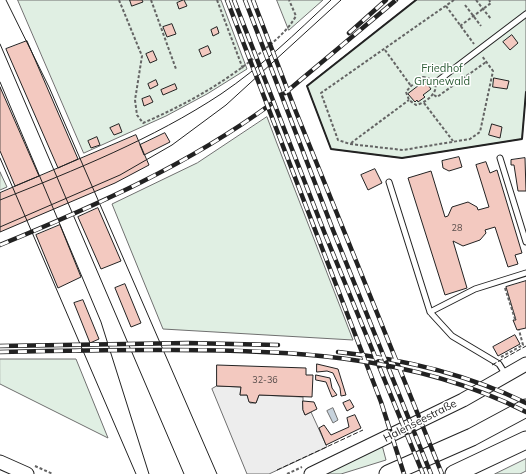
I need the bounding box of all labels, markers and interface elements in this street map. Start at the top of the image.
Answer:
park label: Friedhof Grunewald [414,62,470,88]
house number: 28 [452,223,462,233]
house number: 32-36 [252,375,278,385]
street label: Halenseestraße [381,397,459,445]

